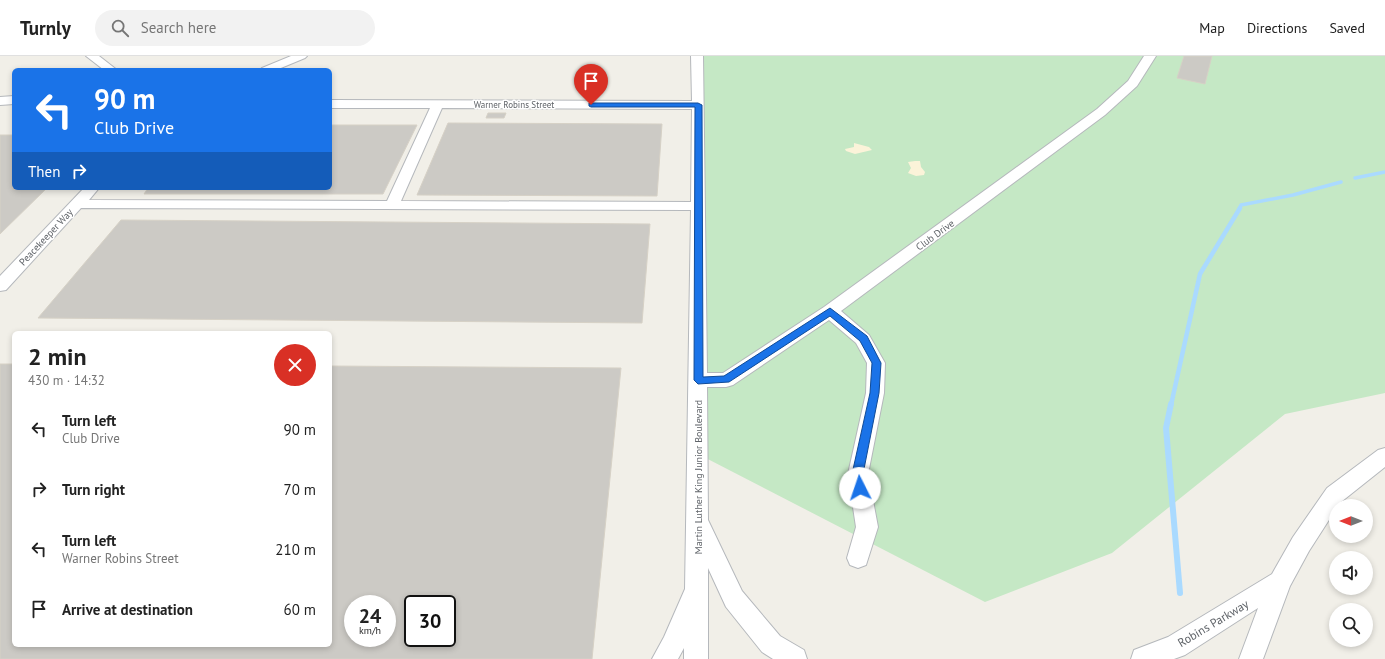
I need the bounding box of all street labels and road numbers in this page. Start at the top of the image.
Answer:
street label: Warner Robins Street [474,99,554,110]
street label: Peacekeeper Way [16,206,76,268]
street label: Club Drive [913,217,957,253]
street label: Martin Luther King Junior Boulevard [692,400,705,554]
street label: Robins Parkway [1175,596,1251,650]

